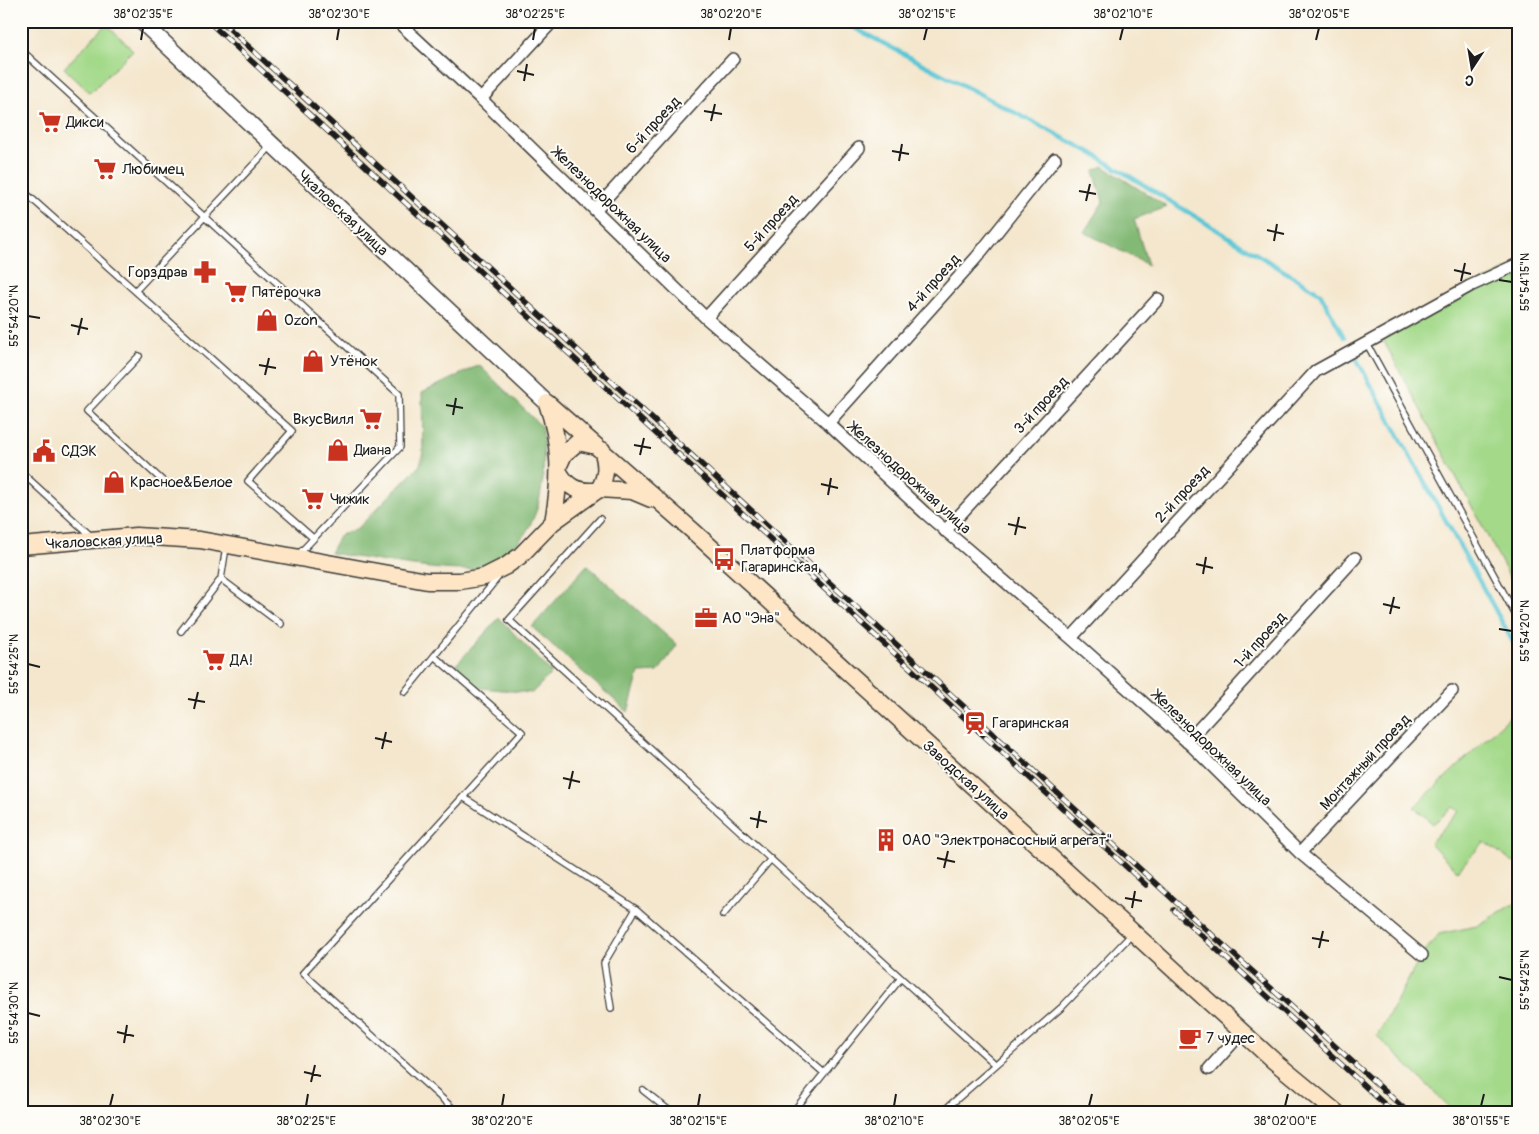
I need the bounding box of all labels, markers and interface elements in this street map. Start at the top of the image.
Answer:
text: 38°02'35"E [113,7,173,22]
text: 38°02'30"E [308,7,370,22]
text: 38°02'25"E [505,7,565,22]
text: 38°02'20"E [700,7,762,22]
text: 38°02'15"E [898,7,956,22]
text: 38°02'10"E [1093,7,1153,22]
text: 38°02'05"E [1288,7,1350,22]
north arrow [1446,42,1496,92]
text: С [1463,71,1475,89]
street label: 6-й проезд [622,93,685,158]
supermarket icon: Дикси [37,109,63,135]
place label: Дикси [65,113,104,132]
street label: Железнодорожная улица [547,142,675,267]
supermarket icon: Любимец [92,156,118,182]
place label: Любимец [121,160,185,179]
street label: Чкаловская улица [293,167,392,260]
street label: 5-й проезд [740,190,802,256]
street label: 4-й проезд [902,250,965,316]
text: 55°54'15"N [1518,253,1533,311]
pharmacy icon: Горздрав [192,259,218,285]
place label: Горздрав [128,263,188,282]
supermarket icon: Пятёрочка [223,279,249,305]
place label: Пятёрочка [252,283,321,302]
text: 55°54'20"N [7,285,22,347]
shop icon: Ozon [254,307,280,333]
place label: Ozon [284,311,318,330]
shop icon: Утёнок [300,348,326,374]
place label: Утёнок [330,352,378,371]
street label: 3-й проезд [1010,373,1073,438]
supermarket icon: ВкусВилл [358,406,384,432]
place label: ВкусВилл [293,410,354,429]
street label: Железнодорожная улица [843,417,975,538]
shop icon: Диана [325,437,351,463]
public building icon: СДЭК [31,438,57,464]
place label: Диана [353,441,391,460]
place label: СДЭК [61,442,97,461]
street label: 2-й проезд [1151,462,1214,527]
shop icon: Красное&Белое [101,469,127,495]
place label: Красное&Белое [130,473,233,492]
supermarket icon: Чижик [300,486,326,512]
place label: Чижик [330,490,370,509]
street label: Чкаловская улица [45,529,163,554]
place label: Платформа Гагаринская [741,541,818,577]
bus stop icon: Платформа Гагаринская [711,546,737,572]
text: 55°54'20"N [1518,600,1533,662]
office icon: АО "Эна" [693,605,719,631]
street label: 1-й проезд [1230,608,1291,672]
place label: АО "Эна" [722,609,780,628]
text: 55°54'25"N [7,634,22,694]
supermarket icon: ДА! [201,647,227,673]
place label: ДА! [229,651,253,670]
street label: Железнодорожная улица [1147,685,1275,810]
station icon: Гагаринская [962,710,988,736]
street label: Монтажный проезд [1316,710,1415,814]
place label: Гагаринская [992,714,1069,733]
street label: Заводская улица [918,736,1013,824]
building icon: ОАО "Электронасосный агрегат" [873,827,899,853]
place label: ОАО "Электронасосный агрегат" [902,831,1112,850]
text: 55°54'25"N [1518,950,1533,1010]
text: 55°54'30"N [7,982,22,1044]
cafe icon: 7 чудес [1177,1025,1203,1051]
place label: 7 чудес [1206,1029,1256,1048]
text: 38°02'30"E [79,1114,141,1129]
text: 38°02'25"E [276,1114,336,1129]
text: 38°02'20"E [471,1114,533,1129]
text: 38°02'15"E [669,1114,727,1129]
text: 38°02'10"E [864,1114,924,1129]
text: 38°02'05"E [1058,1114,1120,1129]
text: 38°02'00"E [1254,1114,1316,1129]
text: 38°01'55"E [1452,1114,1510,1129]

